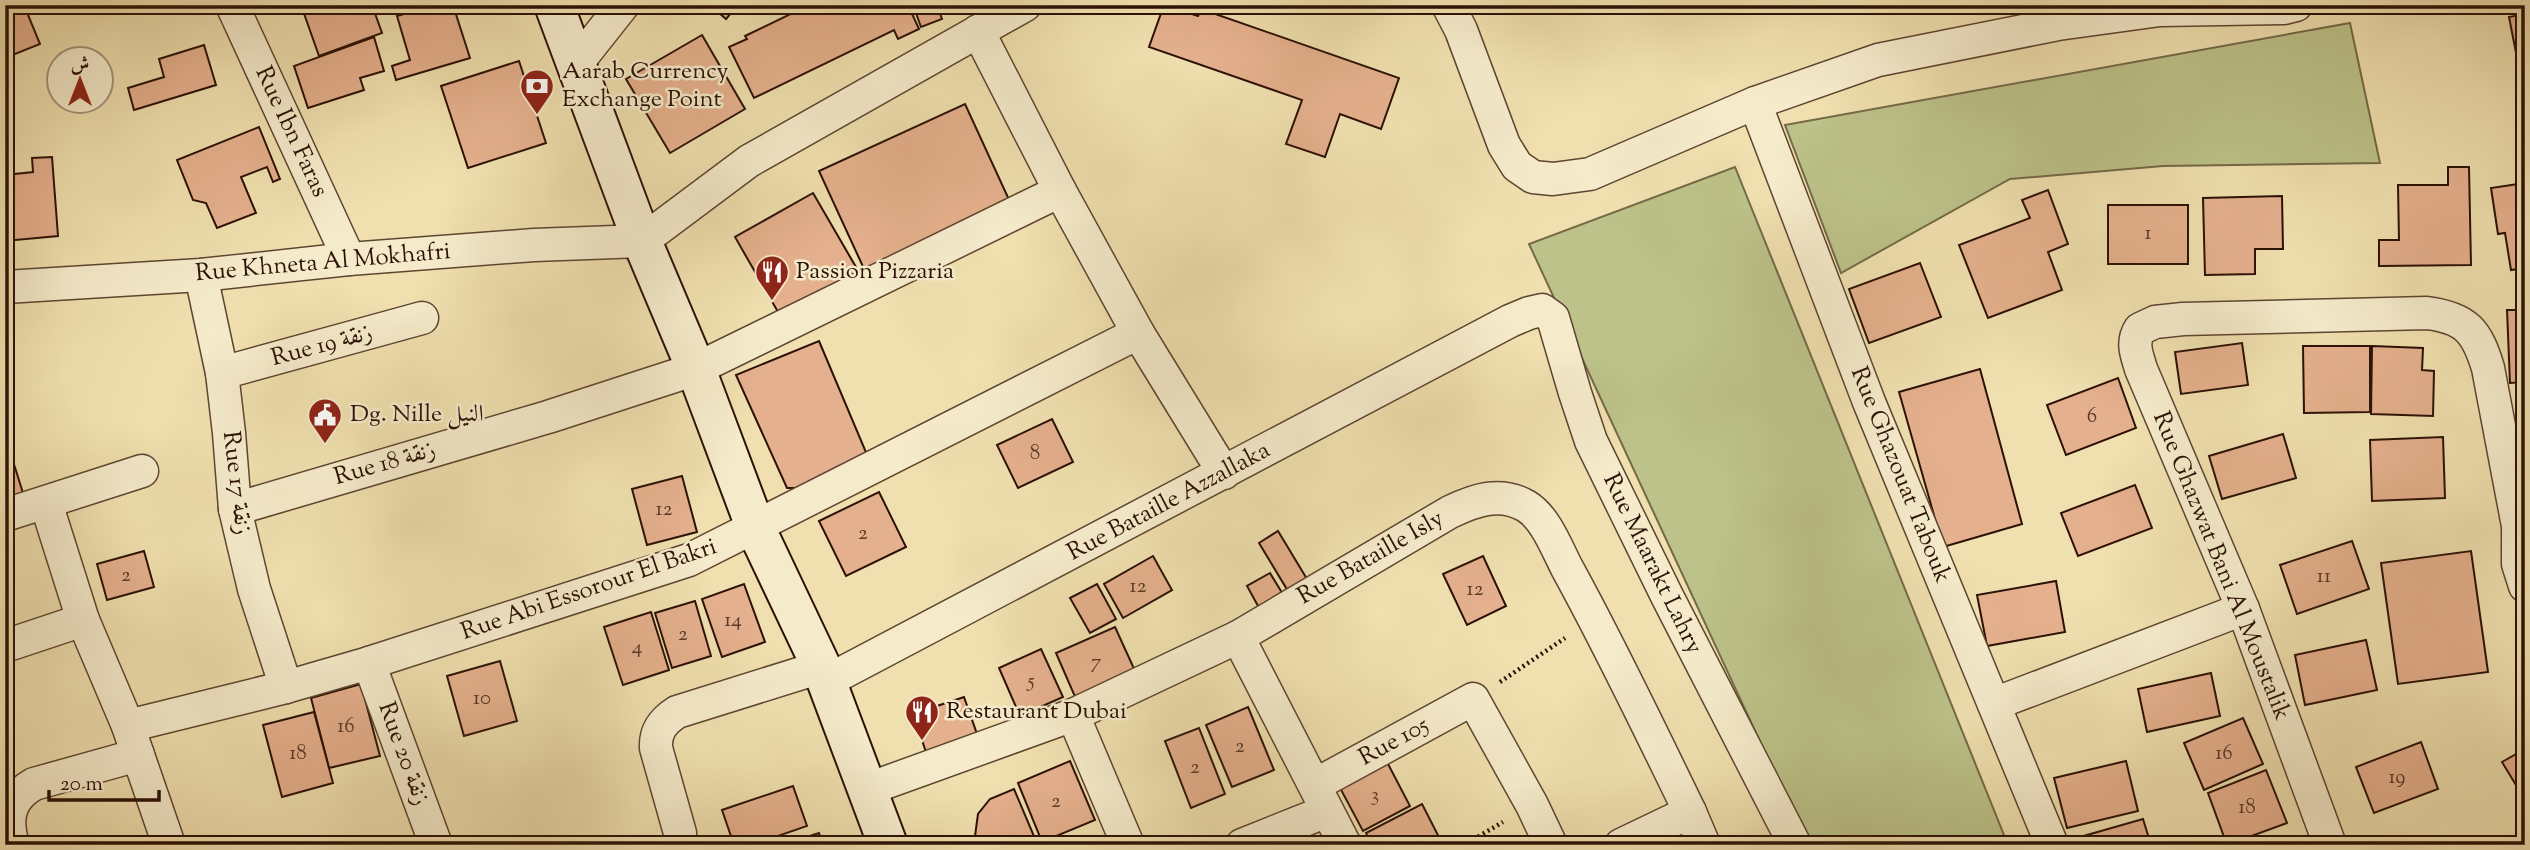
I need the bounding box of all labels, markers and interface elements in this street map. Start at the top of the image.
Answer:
north arrow [46,46,116,116]
text: ش [71,52,89,79]
place label: Aarab Currency Exchange Point [562,55,728,117]
street label: Rue Ibn Faras [246,61,336,203]
bank icon: Aarab Currency Exchange Point [518,67,556,116]
house number: 1 [2144,219,2152,249]
street label: Rue Khneta Al Mokhafri [194,235,452,291]
restaurant icon: Passion Pizzaria [753,253,791,302]
place label: Passion Pizzaria [796,255,954,289]
street label: Rue 19 زنقة [268,316,376,376]
street label: Rue Ghazouat Tabouk [1841,362,1959,588]
public building icon: Dg. Nille النيل [306,396,344,445]
place label: Dg. Nille النيل [350,398,484,432]
house number: 6 [2087,402,2097,432]
street label: Rue Ghazwat Bani Al Moustalik [2143,407,2299,725]
street label: Rue 17 زنقة [213,429,259,537]
street label: Rue 18 زنقة [330,433,440,495]
street label: Rue Bataille Azzallaka [1061,434,1277,570]
house number: 8 [1030,439,1040,469]
street label: Rue Maarakt Lahry [1594,468,1710,660]
house number: 12 [656,495,673,525]
street label: Rue Bataille Isly [1292,502,1450,614]
house number: 2 [858,519,868,549]
street label: Rue Abi Essorour El Bakri [457,530,722,650]
house number: 2 [121,561,131,591]
house number: 11 [2317,562,2331,592]
house number: 12 [1130,572,1147,602]
house number: 12 [1467,575,1484,605]
house number: 14 [724,606,742,636]
house number: 2 [678,620,688,650]
house number: 4 [632,633,642,663]
house number: 7 [1091,648,1102,678]
house number: 5 [1026,667,1035,697]
house number: 10 [473,684,491,714]
restaurant icon: Restaurant Dubai [903,693,941,742]
place label: Restaurant Dubai [946,695,1127,729]
street label: Rue 20 زنقة [369,697,437,811]
street label: Rue 105 [1353,709,1435,775]
house number: 16 [337,712,355,742]
house number: 2 [1235,732,1245,762]
house number: 18 [289,739,307,769]
house number: 16 [2215,739,2233,769]
house number: 2 [1190,753,1200,783]
scale bar [49,759,159,803]
house number: 19 [2388,763,2406,793]
text: 20 m [60,770,103,800]
house number: 3 [1371,781,1379,811]
house number: 2 [1051,787,1061,817]
house number: 18 [2238,793,2256,823]

